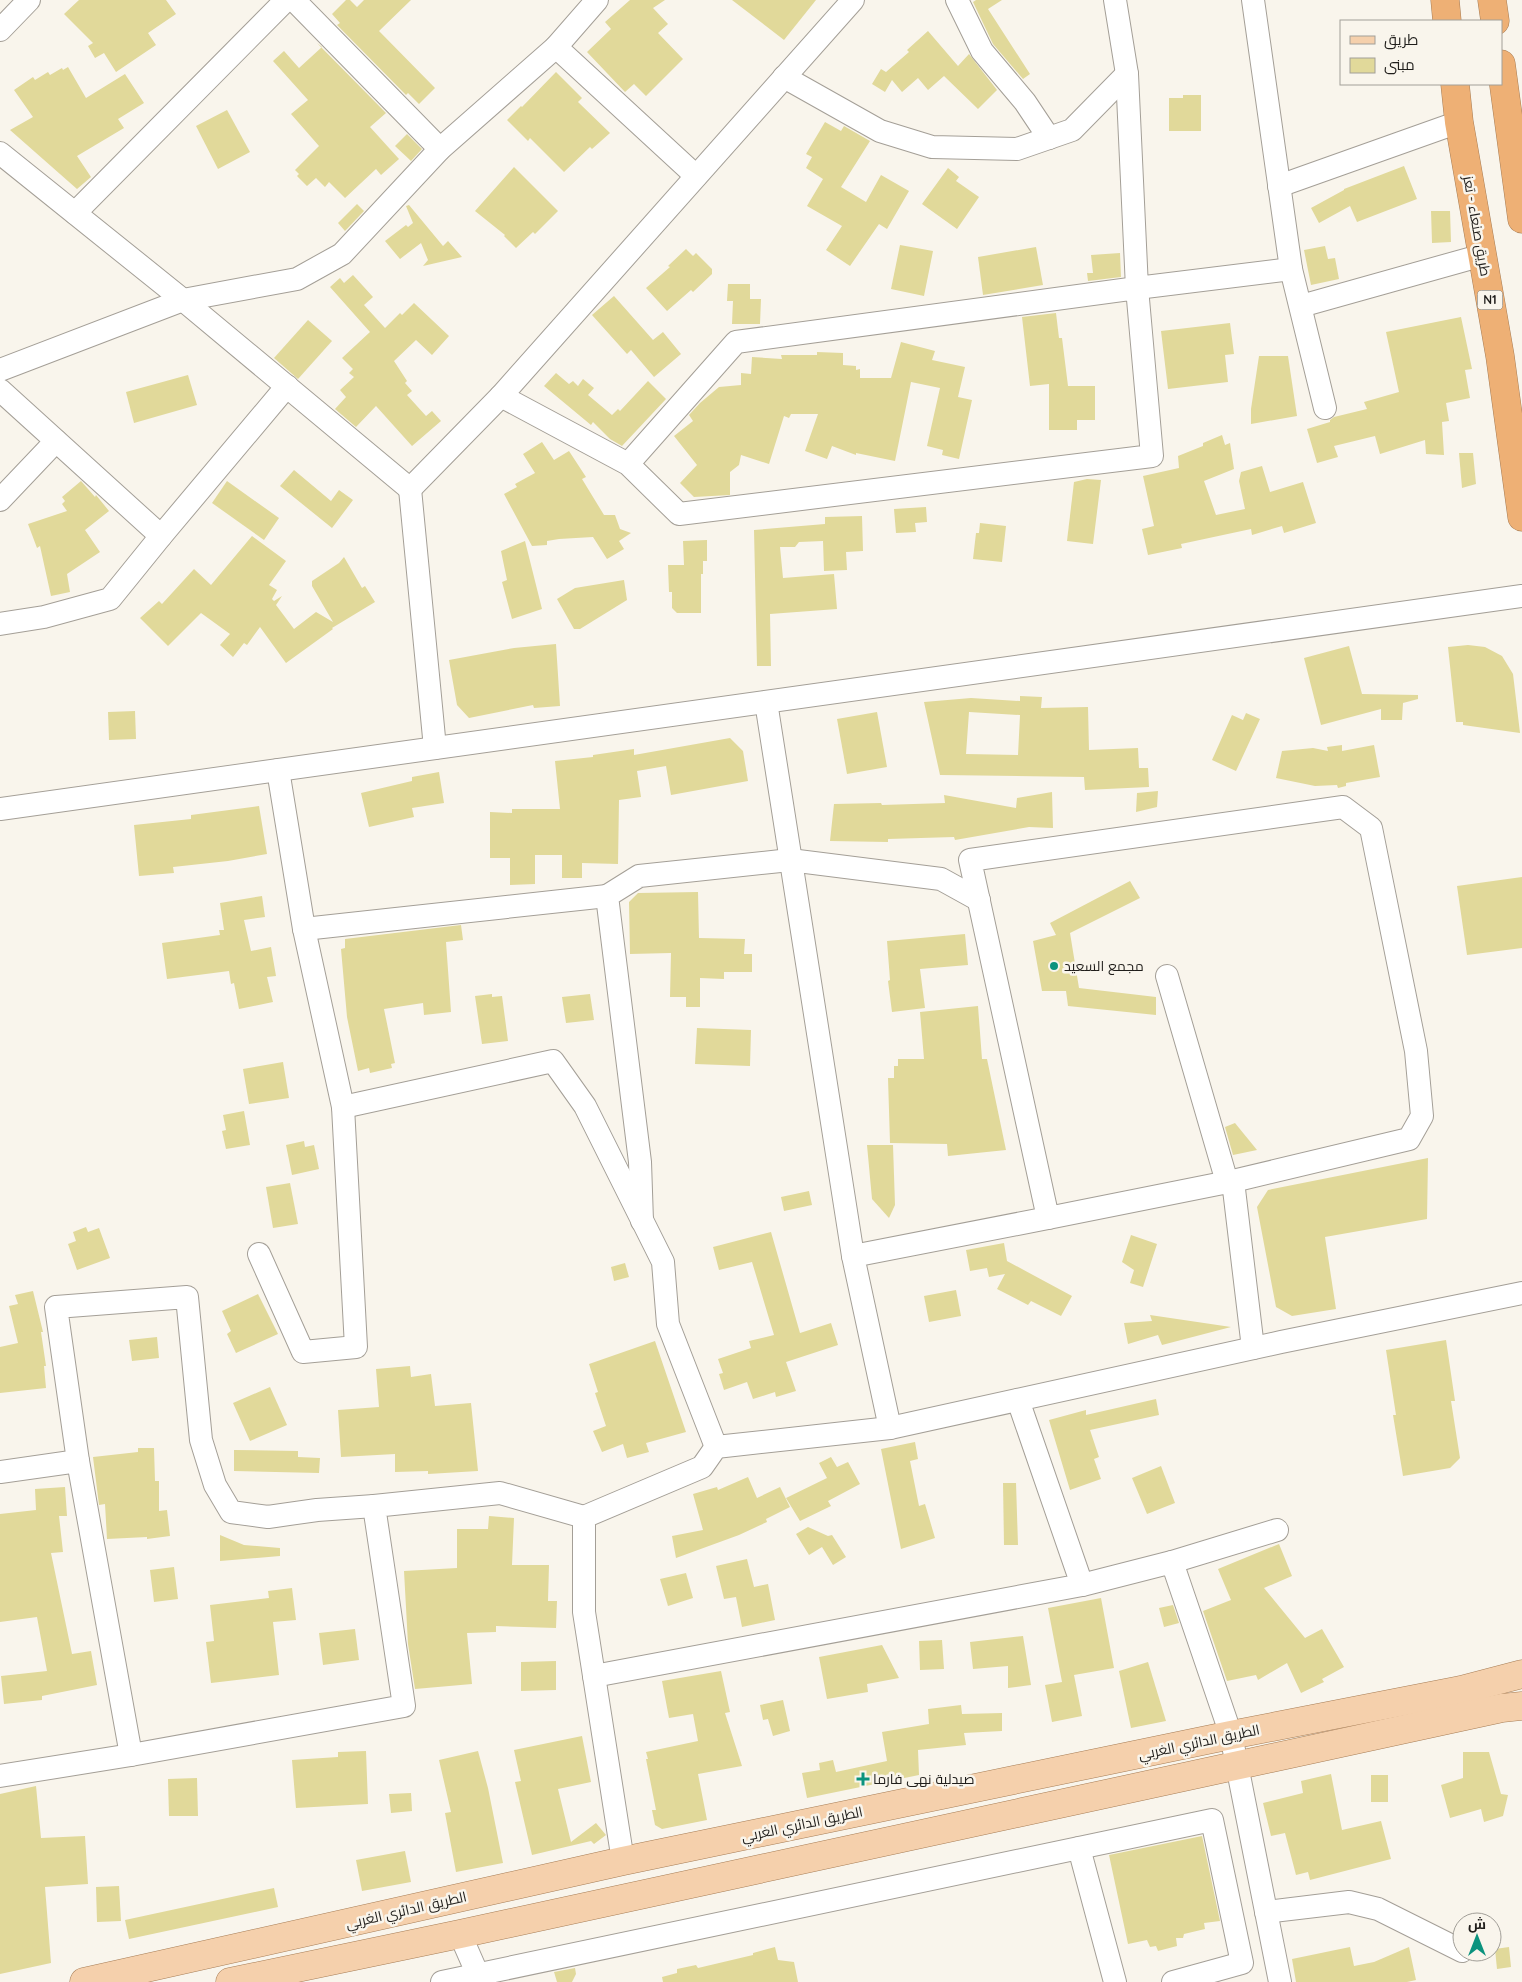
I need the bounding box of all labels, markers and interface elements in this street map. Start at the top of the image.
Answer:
legend [1340,20,1502,85]
text: طريق [1384,30,1418,50]
text: مبنى [1384,55,1415,75]
street label: طريق صنعاء - تعز [1459,173,1495,278]
road number: N1 [1478,290,1502,310]
place label: مجمع السعيد [1064,957,1144,975]
marker: مجمع السعيد [1048,960,1060,972]
street label: الطريق الدائري الغربي [1137,1720,1262,1767]
place label: صيدلية نهى فارما [873,1770,975,1788]
marker: صيدلية نهى فارما [857,1773,869,1785]
street label: الطريق الدائري الغربي [740,1802,865,1849]
street label: الطريق الدائري الغربي [344,1887,469,1936]
north arrow [1452,1912,1502,1962]
text: ش [1468,1915,1486,1933]

